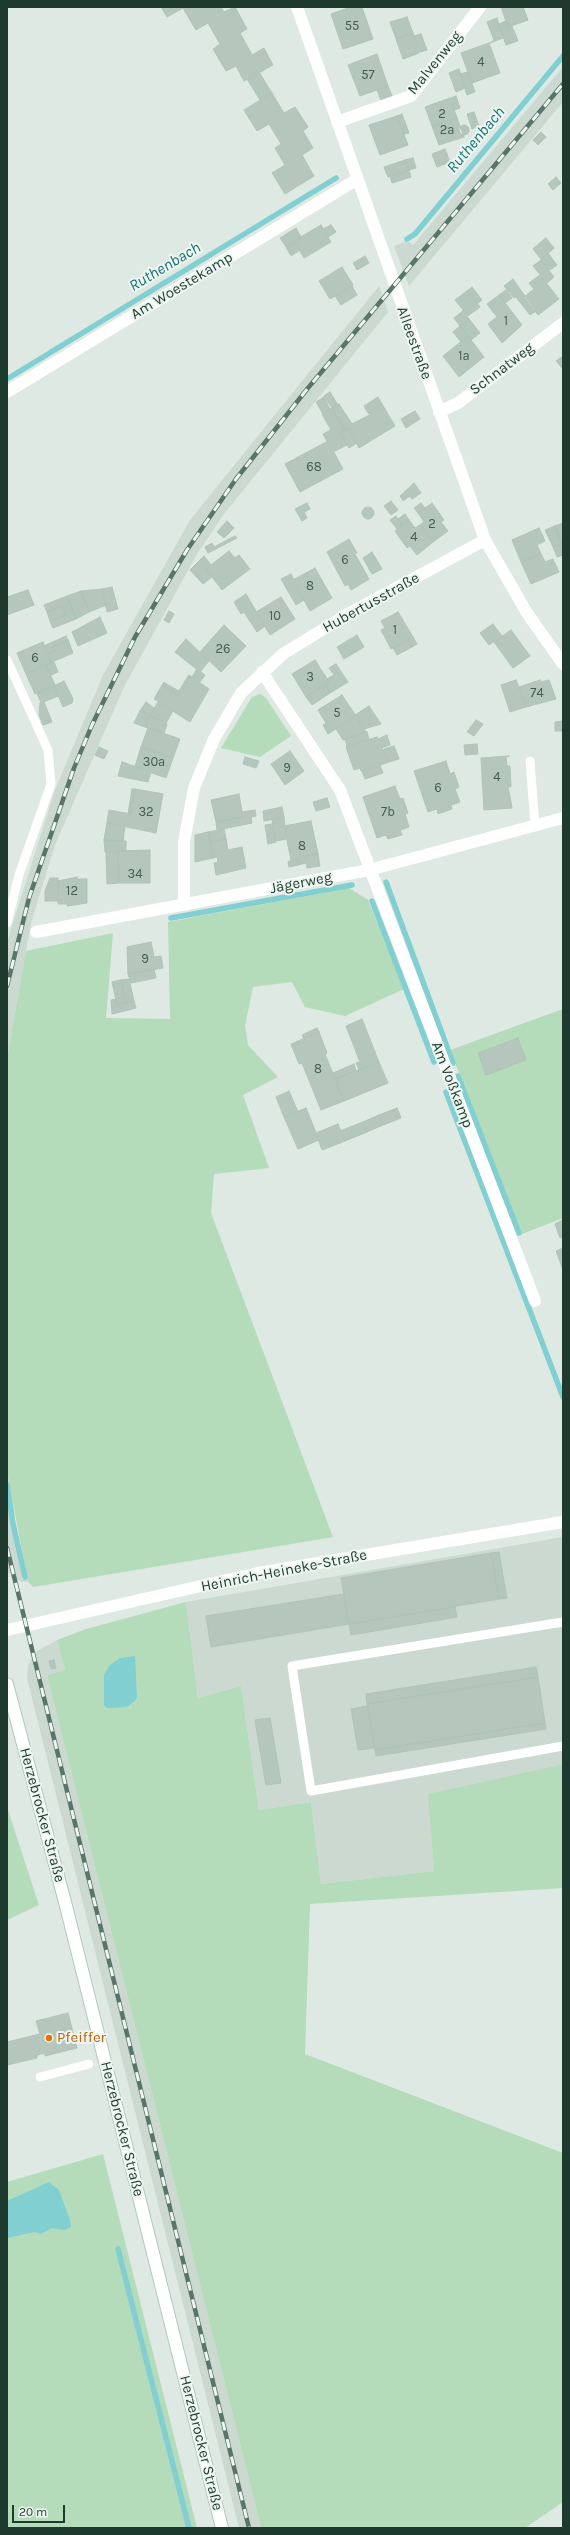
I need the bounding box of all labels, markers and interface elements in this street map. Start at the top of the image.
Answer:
house number: 55 [345,18,359,34]
street label: Malvenweg [404,28,466,98]
house number: 4 [477,54,485,70]
house number: 57 [361,67,375,83]
water label: Ruthenbach [443,103,509,177]
house number: 2 [438,106,446,122]
house number: 2a [440,122,454,138]
water label: Ruthenbach [126,238,204,296]
street label: Am Woestekamp [128,248,236,324]
street label: Alleestraße [392,304,436,382]
house number: 1 [504,313,508,329]
street label: Schnatweg [466,339,538,399]
house number: 1a [458,348,470,364]
house number: 68 [306,459,322,475]
house number: 2 [428,516,436,532]
house number: 4 [410,529,418,545]
house number: 6 [341,552,349,568]
street label: Hubertusstraße [319,569,423,637]
house number: 8 [306,578,314,594]
house number: 10 [269,608,281,624]
house number: 1 [393,622,397,638]
house number: 26 [216,641,230,657]
house number: 6 [31,650,39,666]
house number: 3 [306,669,314,685]
house number: 74 [530,685,544,701]
house number: 5 [333,705,341,721]
house number: 30a [143,754,165,770]
house number: 9 [283,760,291,776]
house number: 4 [493,769,501,785]
house number: 6 [434,780,442,796]
house number: 32 [138,804,154,820]
house number: 7b [381,804,395,820]
house number: 8 [298,838,306,854]
house number: 34 [128,866,142,882]
street label: Jägerweg [268,868,334,898]
house number: 12 [66,883,78,899]
house number: 9 [141,951,149,967]
street label: Am Voßkamp [427,1039,477,1131]
house number: 8 [314,1061,322,1077]
street label: Heinrich-Heineke-Straße [199,1546,369,1596]
street label: Herzebrocker Straße [15,1746,69,1884]
place label: Pfeiffer [57,2029,106,2047]
marker: Pfeiffer [44,2033,54,2043]
street label: Herzebrocker Straße [96,2060,148,2198]
street label: Herzebrocker Straße [175,2374,227,2512]
scale bar [14,2497,67,2523]
text: 20 m [19,2505,47,2519]

